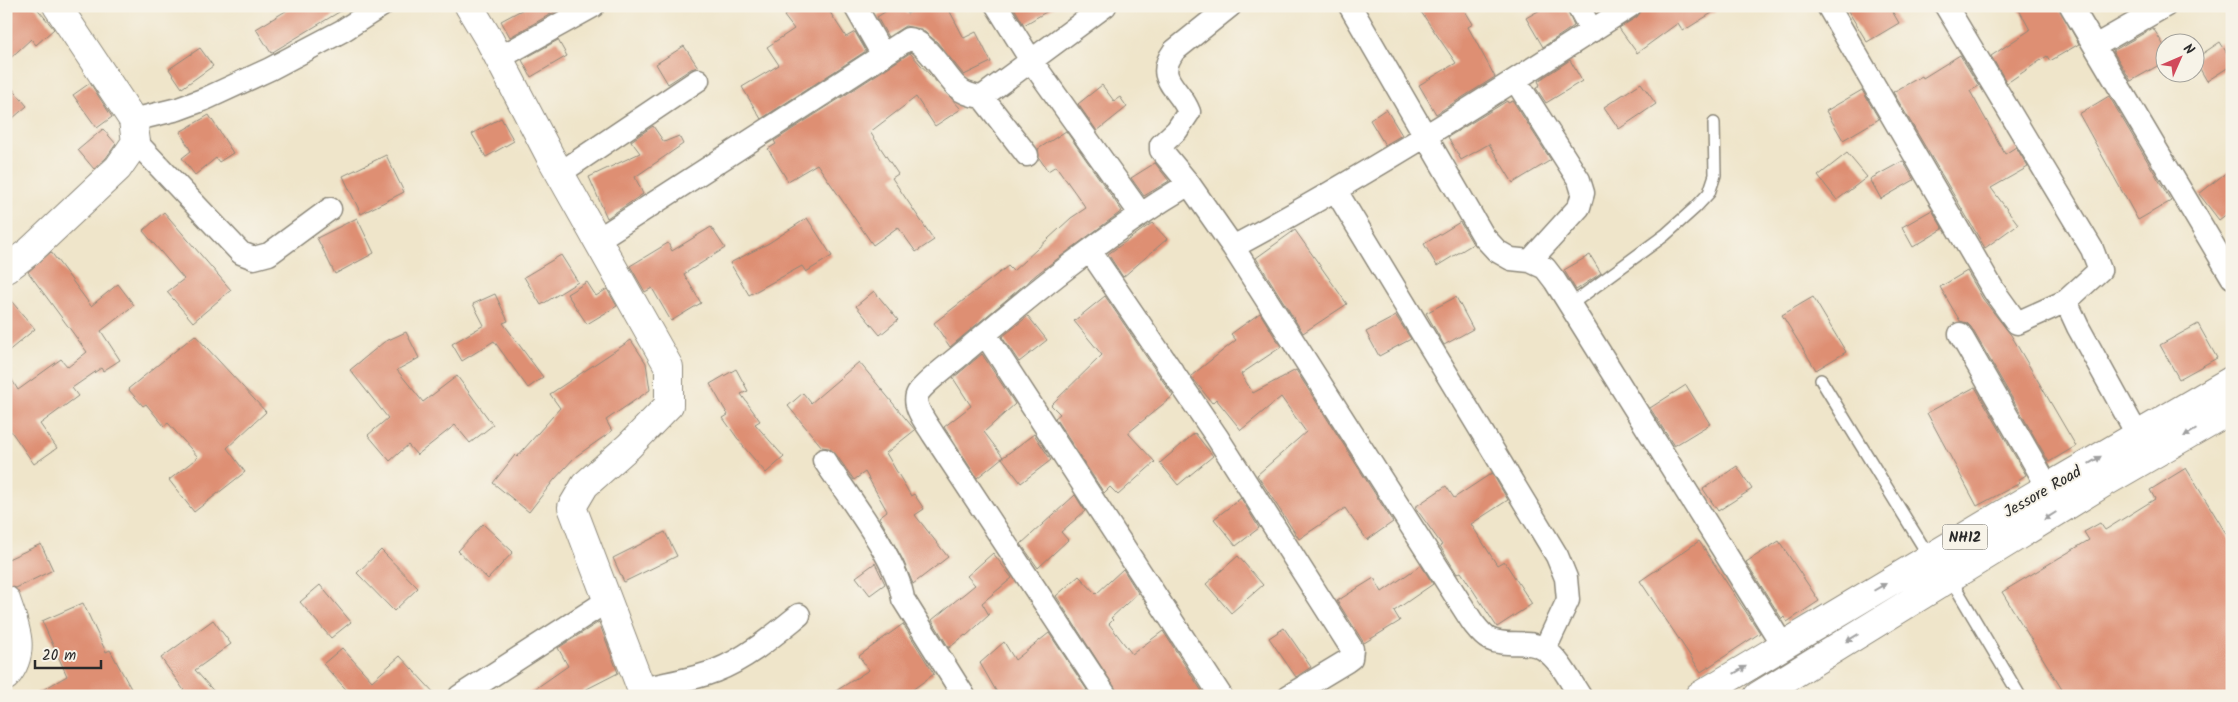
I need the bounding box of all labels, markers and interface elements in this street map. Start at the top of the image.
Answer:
north arrow [2156,32,2206,82]
text: N [2178,39,2200,61]
one-way arrow [2182,429,2197,437]
one-way arrow [2089,455,2102,464]
street label: Jessore Road [1999,459,2087,525]
one-way arrow [2044,512,2057,521]
road number: NH12 [1942,524,1988,550]
one-way arrow [1872,583,1887,591]
one-way arrow [1845,633,1858,642]
scale bar [35,637,101,669]
text: 20 m [42,644,76,668]
one-way arrow [1734,665,1747,675]

